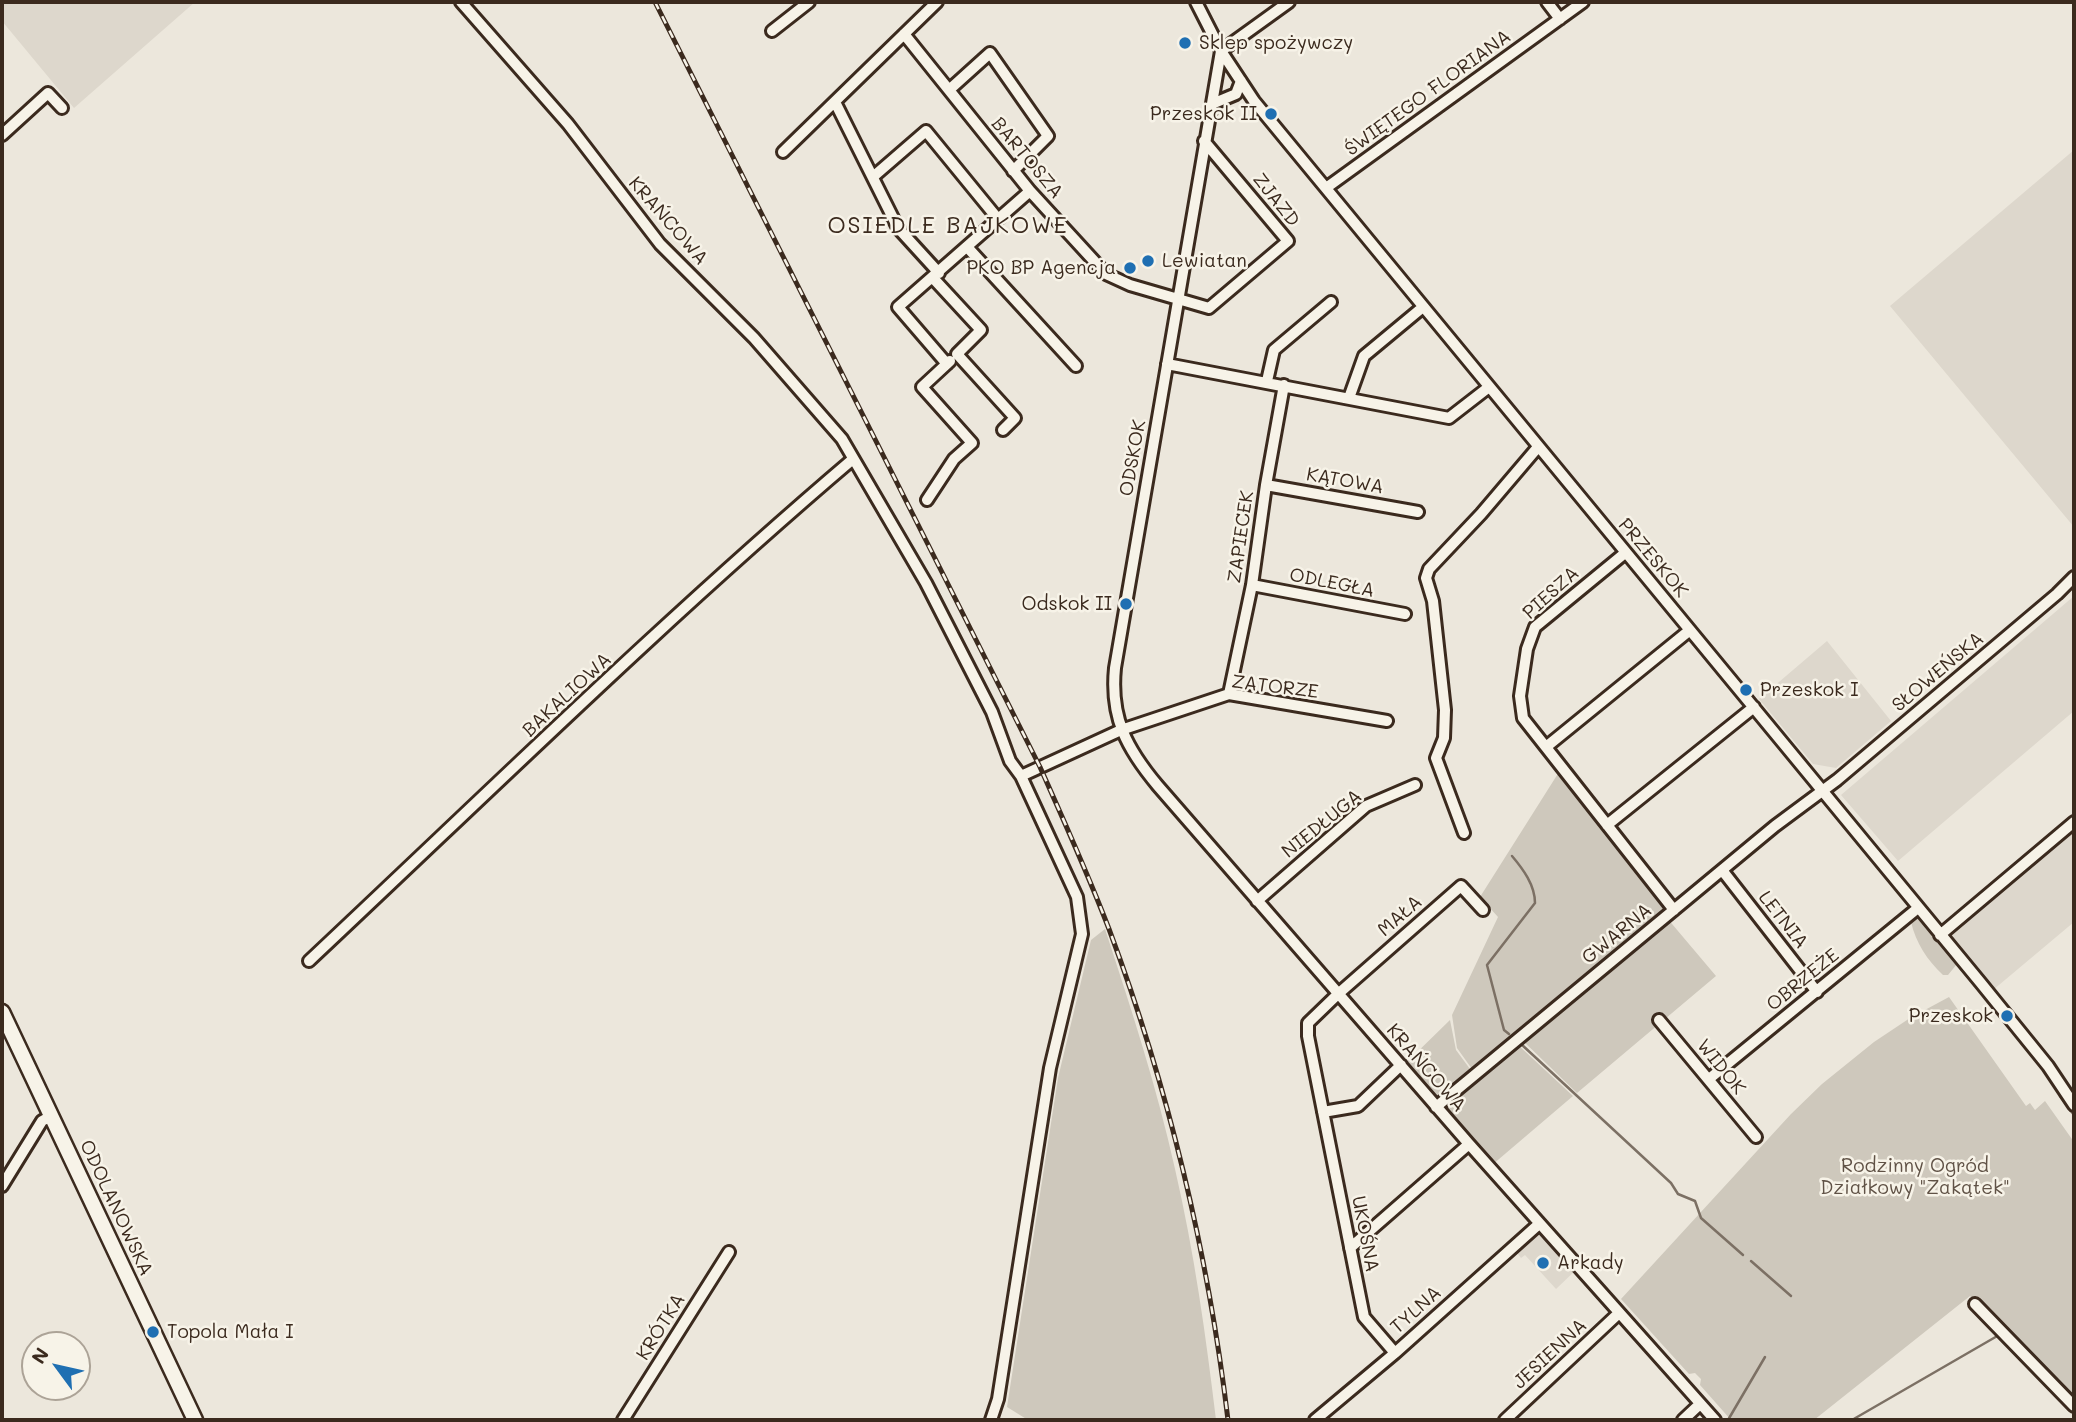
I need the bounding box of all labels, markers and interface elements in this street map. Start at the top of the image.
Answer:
street label: ŚWIĘTEGO FLORIANA [1340,25,1516,161]
place label: Sklep spożywczy [1199,32,1353,54]
marker: Sklep spożywczy [1177,35,1193,51]
place label: Przeskok II [1150,103,1257,125]
marker: Przeskok II [1263,106,1279,122]
street label: BARTOSZA [986,113,1068,203]
street label: ZJAZD [1248,169,1304,231]
street label: KRAŃCOWA [624,172,712,270]
district label: OSIEDLE BAJKOWE [829,212,1067,240]
place label: Lewiatan [1162,250,1247,272]
marker: Lewiatan [1140,253,1156,269]
place label: PKO BP Agencja [966,257,1116,279]
marker: PKO BP Agencja [1122,260,1138,276]
street label: ODSKOK [1115,418,1151,498]
street label: KĄTOWA [1304,463,1386,499]
street label: ZAPIECEK [1223,489,1259,585]
street label: PRZESKOK [1613,514,1693,602]
street label: PIESZA [1518,562,1584,624]
street label: ODLEGŁA [1288,564,1376,602]
place label: Odskok II [1022,593,1112,615]
marker: Odskok II [1118,596,1134,612]
street label: SŁOWEŃSKA [1888,627,1988,717]
street label: BAKALIOWA [518,648,616,742]
street label: ZATORZE [1230,670,1320,704]
place label: Przeskok I [1760,679,1859,701]
marker: Przeskok I [1738,682,1754,698]
street label: NIEDŁUGA [1277,785,1367,863]
street label: LETNIA [1753,887,1813,953]
street label: MAŁA [1373,891,1427,941]
street label: GWARNA [1577,899,1657,969]
street label: OBRZEŻE [1762,944,1844,1016]
place label: Przeskok [1909,1005,1993,1027]
marker: Przeskok [1999,1008,2015,1024]
street label: KRAŃCOWA [1382,1019,1470,1117]
street label: WIDOK [1692,1035,1750,1099]
street label: ODOLANOWSKA [75,1136,157,1280]
park label: Rodzinny Ogród Działkowy "Zakątek" [1820,1155,2010,1199]
street label: UKOŚNA [1346,1194,1384,1274]
place label: Arkady [1557,1252,1624,1274]
marker: Arkady [1535,1255,1551,1271]
street label: TYLNA [1386,1281,1446,1339]
street label: KRÓTKA [632,1290,690,1364]
street label: JESIENNA [1508,1314,1592,1394]
place label: Topola Mała I [167,1321,294,1343]
marker: Topola Mała I [145,1324,161,1340]
north arrow [21,1331,91,1401]
text: N [25,1343,54,1368]

